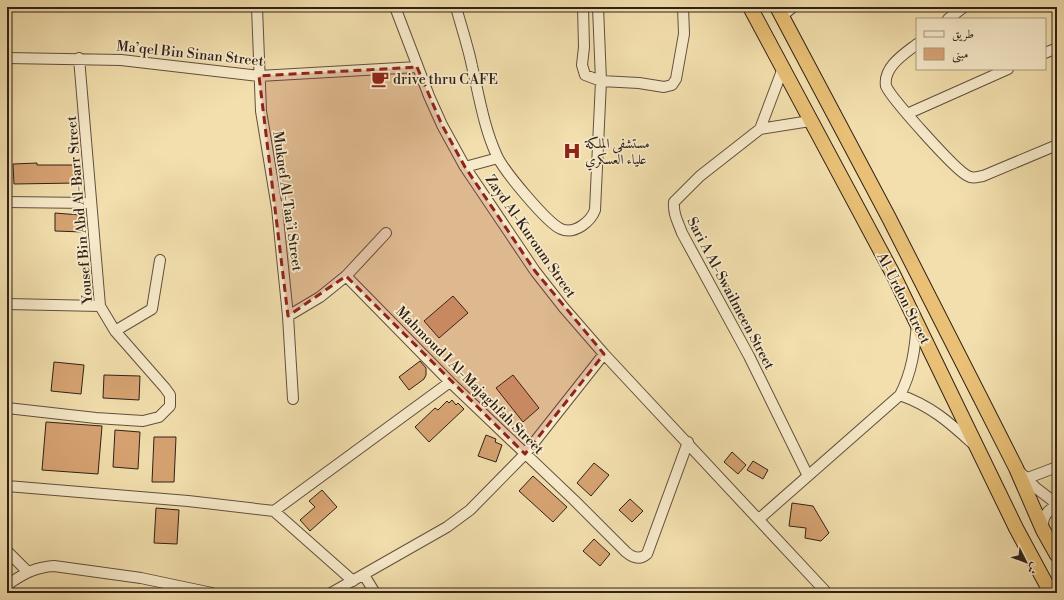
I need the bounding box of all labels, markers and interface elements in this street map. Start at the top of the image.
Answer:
legend [916,18,1046,70]
text: طريق [952,27,974,42]
street label: Ma’qel Bin Sinan Street [115,37,264,71]
text: مبنى [952,47,968,63]
cafe icon: drive thru CAFE [370,69,390,89]
place label: drive thru CAFE [393,71,498,89]
street label: Yousef Bin Abd Al-Barr Street [63,115,97,306]
street label: Muknef Al-Taa’i Street [268,130,306,272]
place label: مستشفى الملكة علياء العسكري [584,135,650,171]
hospital icon: مستشفى الملكة علياء العسكري [562,141,582,161]
street label: Zayd Al-Kuroum Street [481,172,579,302]
street label: Sari A Al-Swailmeen Street [682,214,778,373]
street label: Al-Urdon Street [872,249,934,347]
street label: Mahmoud I Al-Majaghfah Street [391,303,547,459]
north arrow [1006,542,1046,582]
text: ش [1024,559,1042,577]

